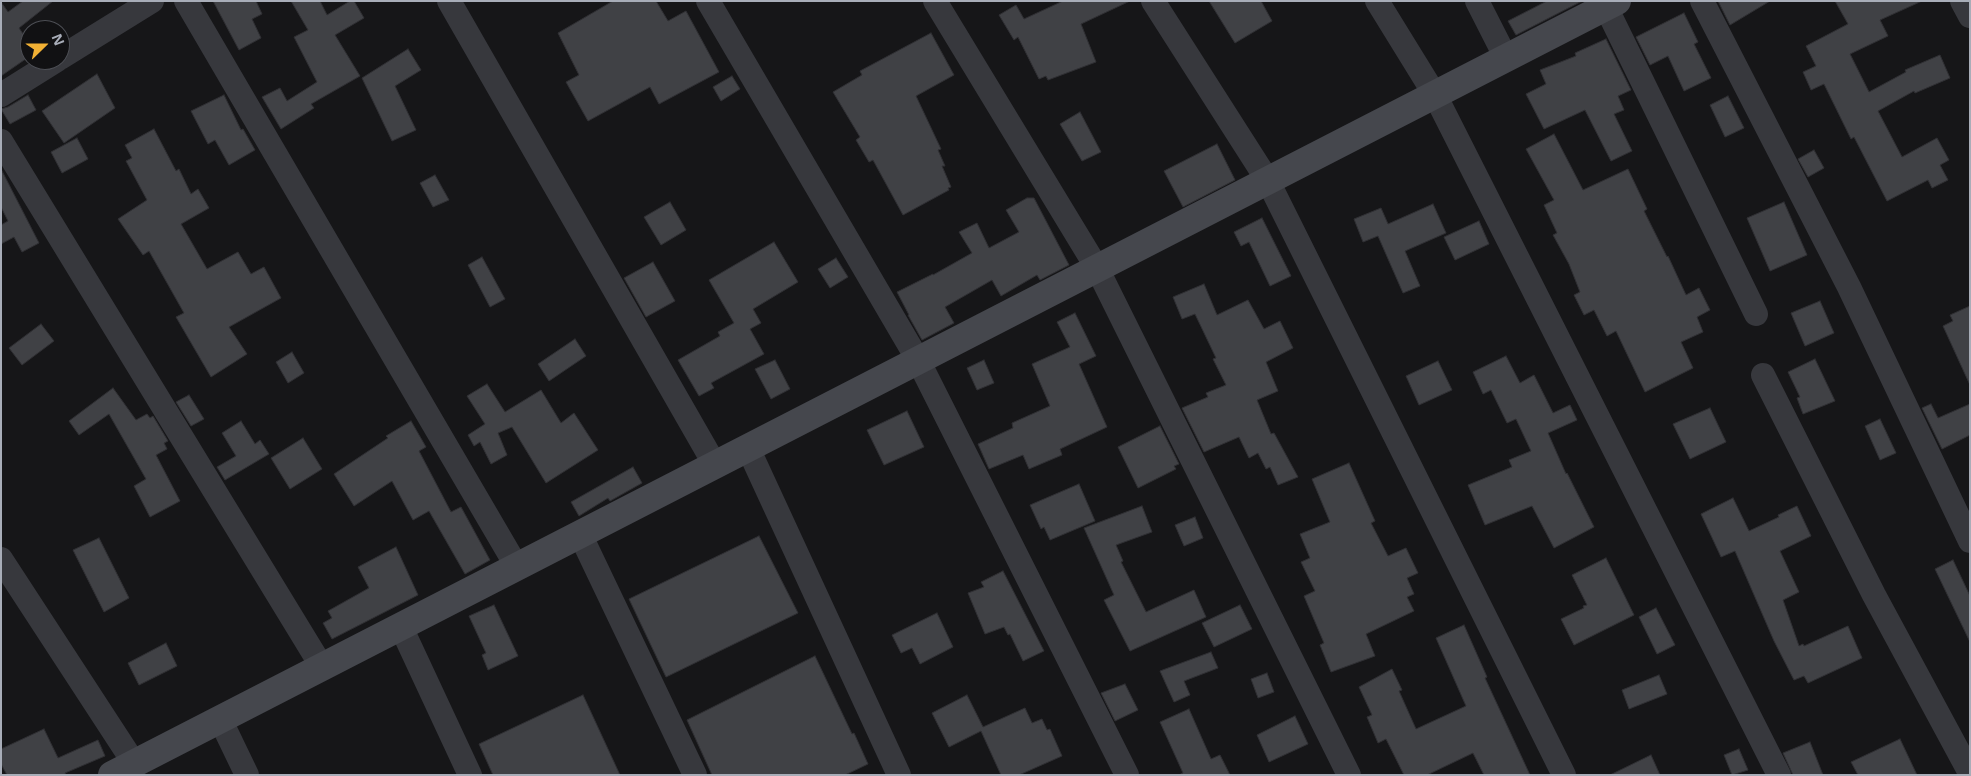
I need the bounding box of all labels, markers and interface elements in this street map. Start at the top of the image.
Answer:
north arrow [20,20,70,70]
text: N [47,31,69,48]

